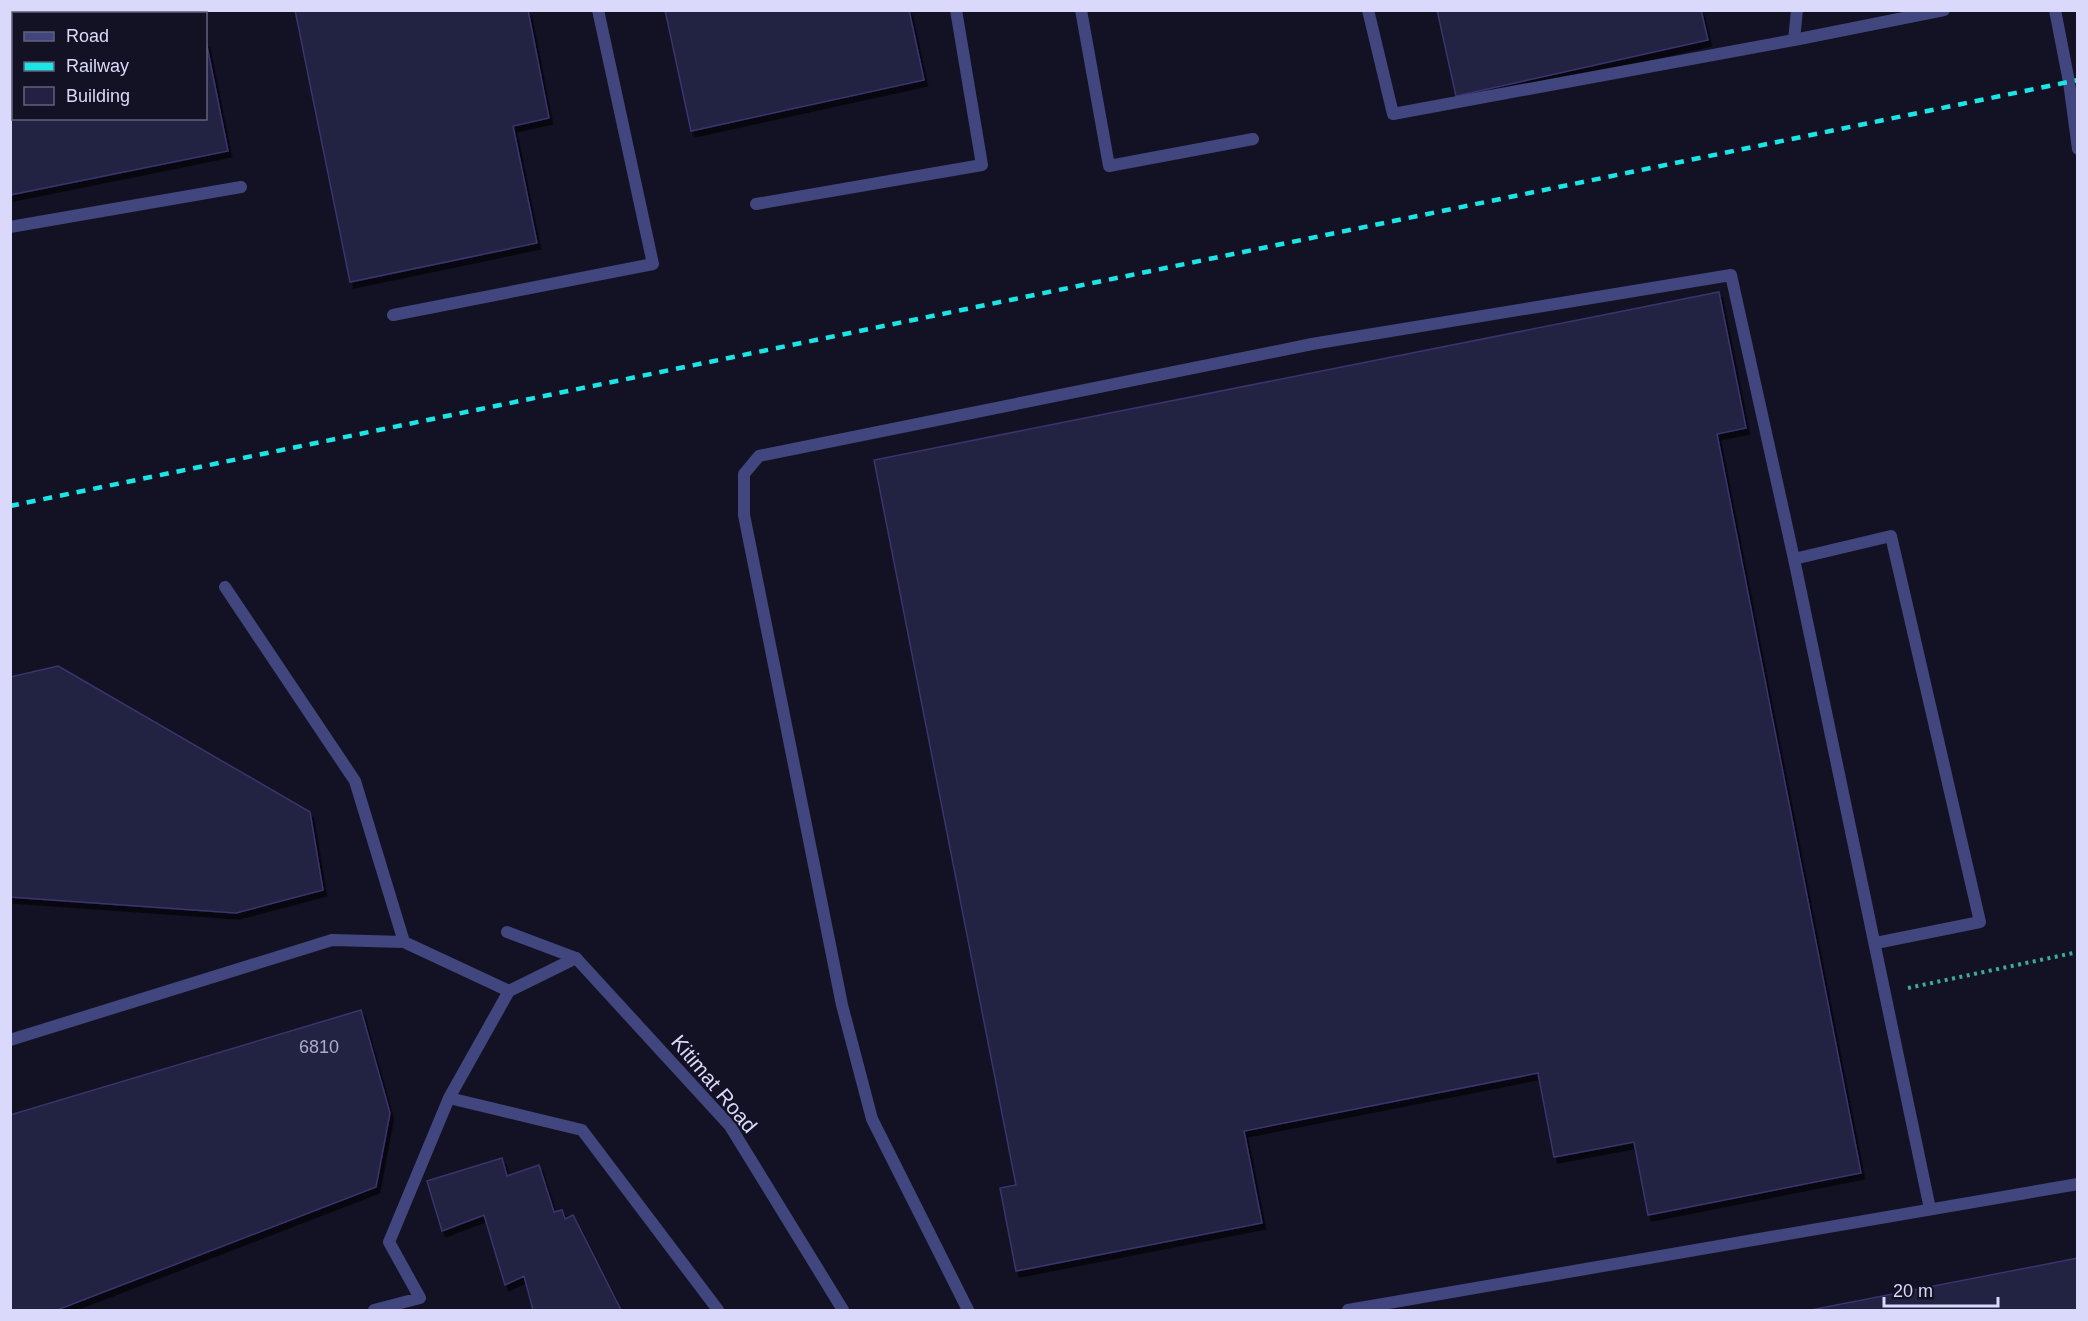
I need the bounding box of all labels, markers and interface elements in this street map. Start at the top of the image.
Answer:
legend [12,12,207,120]
text: Road [66,26,109,46]
text: Railway [66,56,129,76]
text: Building [66,86,130,106]
street label: Kitimat Road [667,1030,762,1137]
house number: 6810 [299,1037,339,1057]
scale bar [1884,1270,1998,1308]
text: 20 m [1893,1281,1933,1301]

